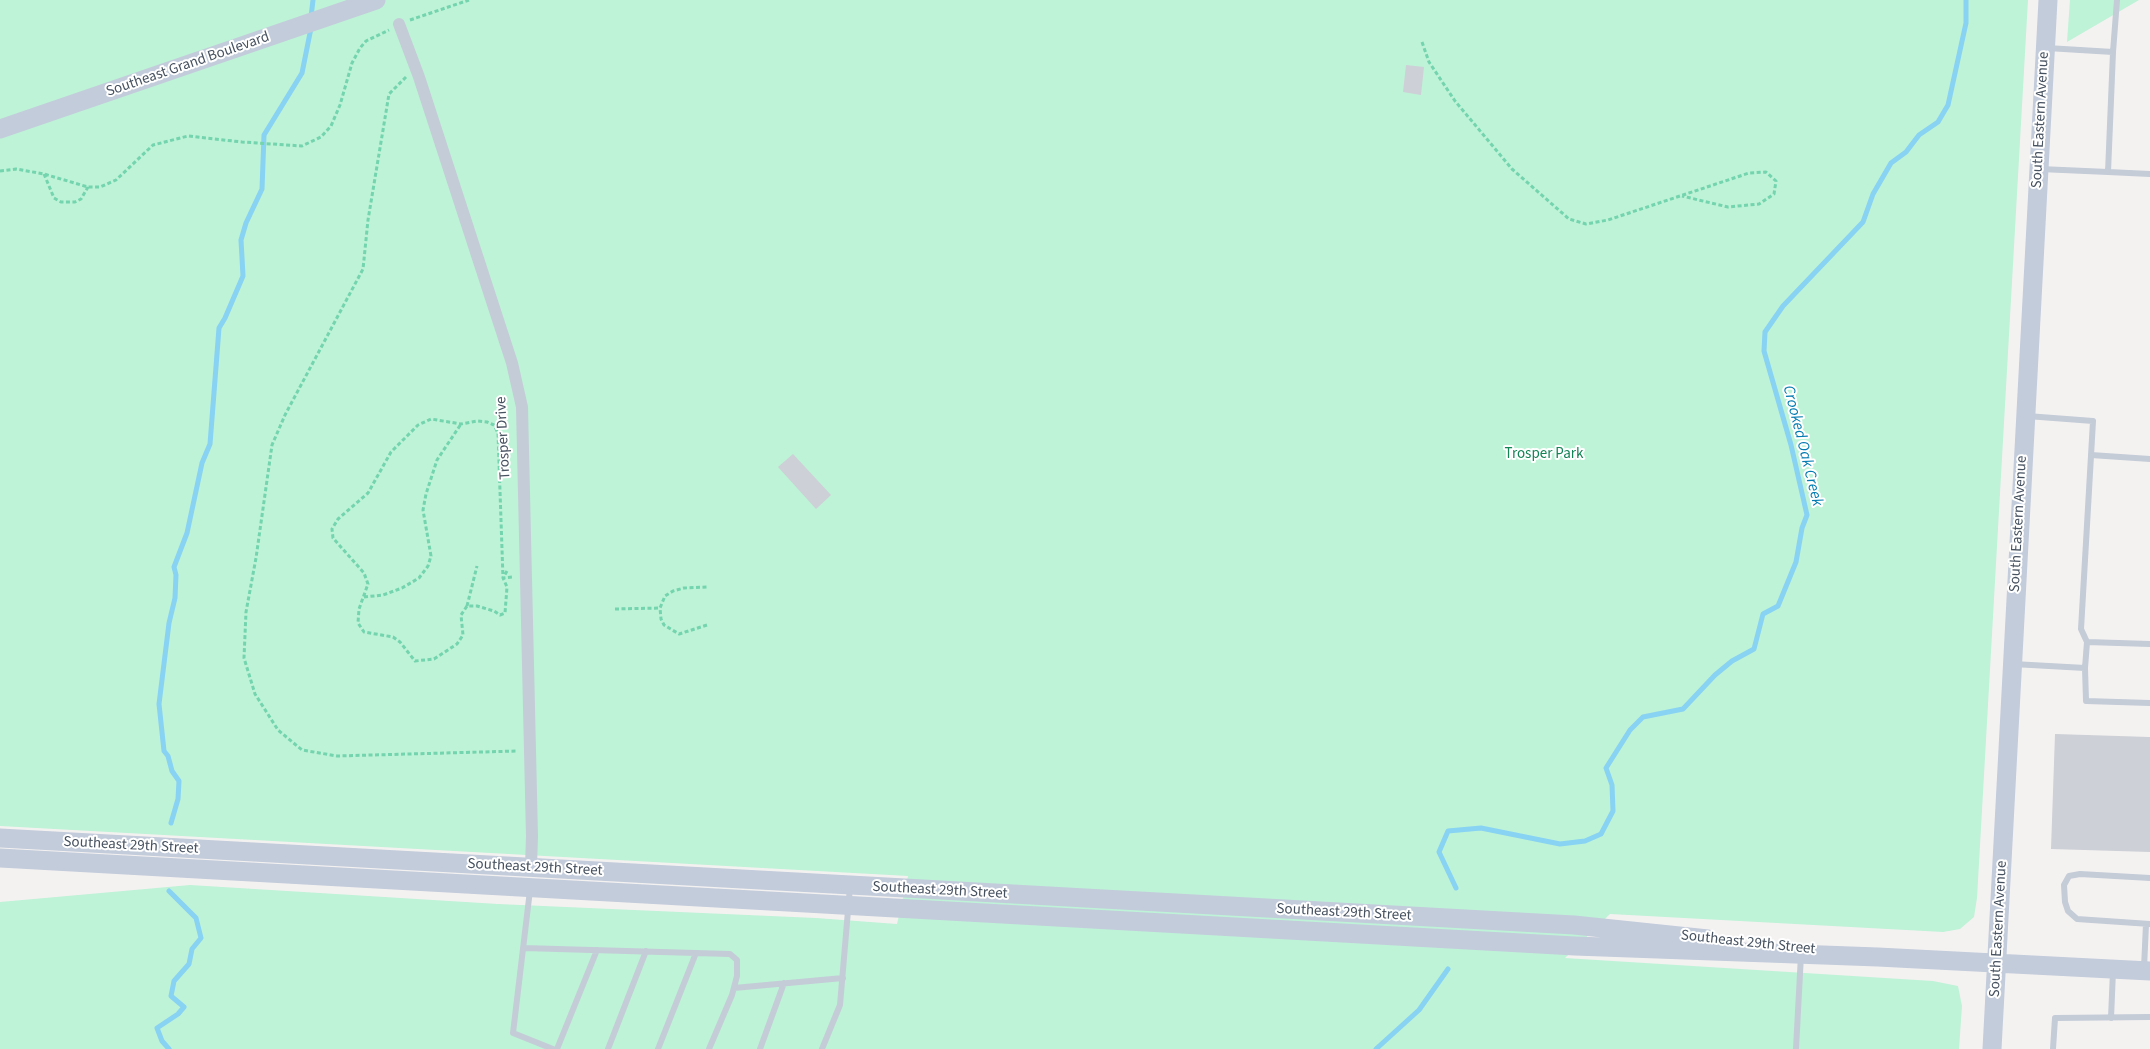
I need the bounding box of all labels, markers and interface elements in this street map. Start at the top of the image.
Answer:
street label: Southeast Grand Boulevard [104,29,272,101]
street label: South Eastern Avenue [2028,51,2054,189]
water label: Crooked Oak Creek [1778,384,1826,508]
street label: Trosper Drive [493,396,515,480]
park label: Trosper Park [1505,446,1583,464]
street label: South Eastern Avenue [2006,455,2032,593]
street label: Southeast 29th Street [63,833,199,859]
street label: Southeast 29th Street [467,855,603,881]
street label: South Eastern Avenue [1986,860,2012,998]
street label: Southeast 29th Street [872,878,1008,904]
street label: Southeast 29th Street [1276,900,1412,926]
street label: Southeast 29th Street [1680,927,1816,959]

